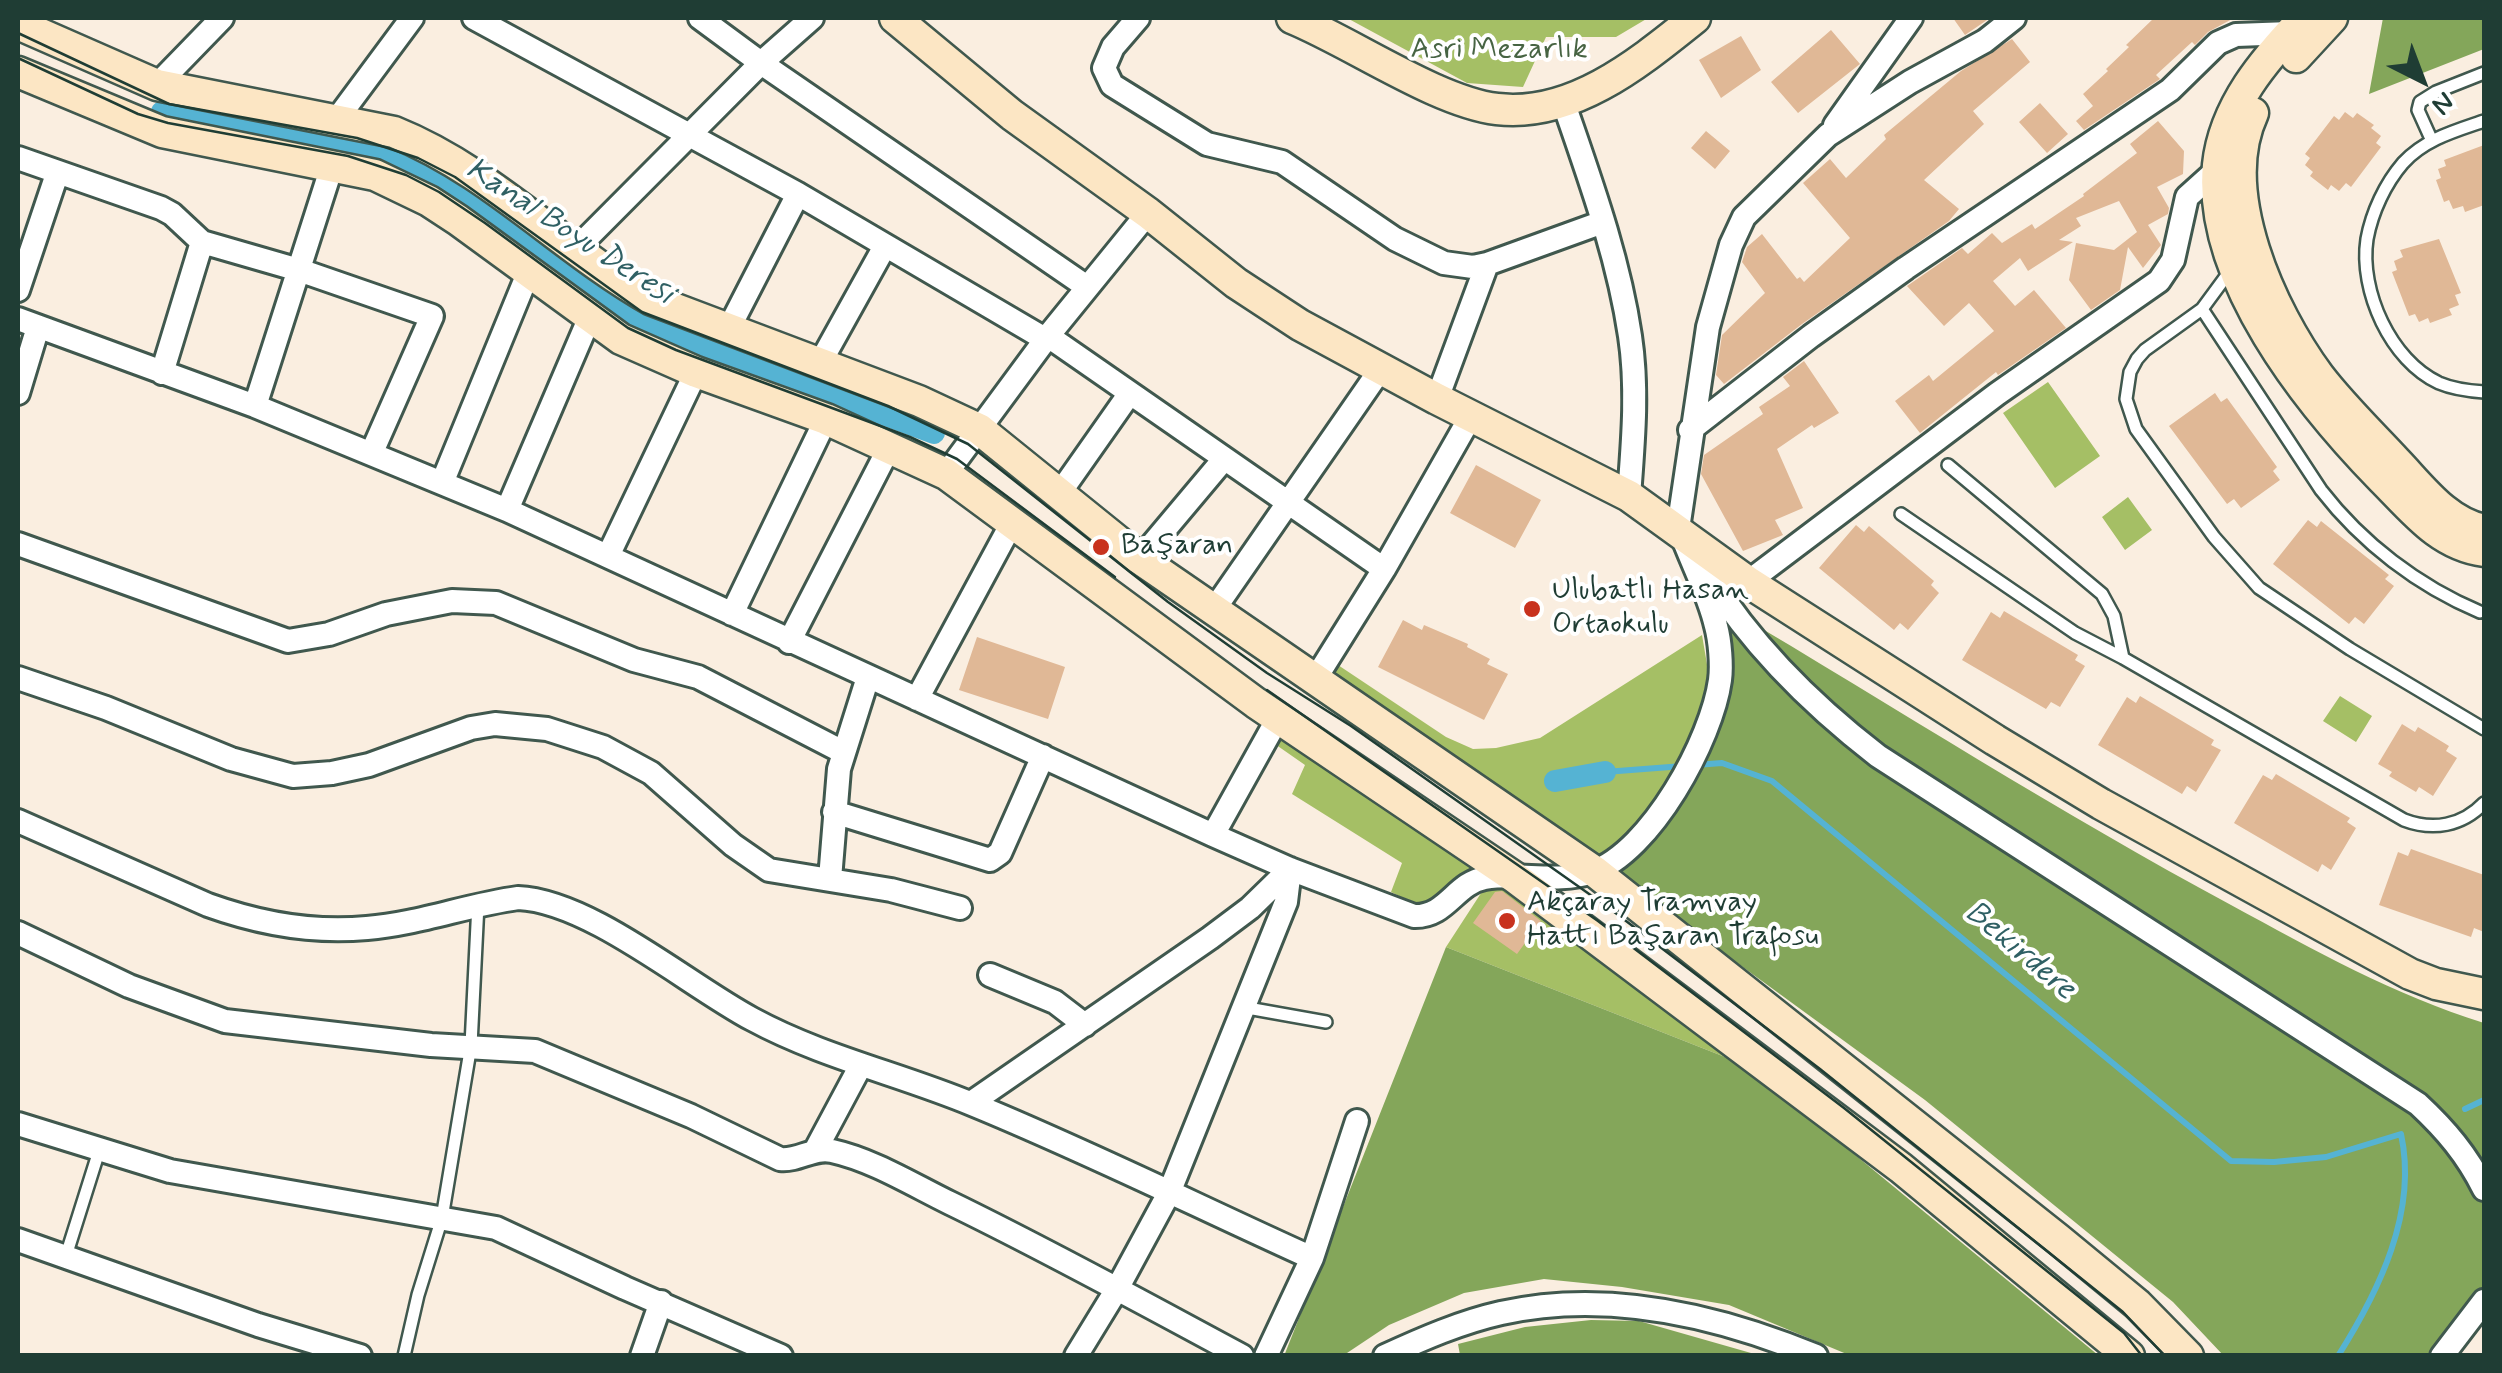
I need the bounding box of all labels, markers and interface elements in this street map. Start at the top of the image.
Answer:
north arrow [2372,30,2472,130]
park label: Asri Mezarlık [1410,33,1588,69]
text: N [2423,83,2462,123]
water label: Kanal Boyu Deresi [458,151,680,315]
place label: Başaran [1121,529,1233,565]
marker: Başaran [1090,536,1112,558]
place label: Ulubatlı Hasan Ortaokulu [1552,574,1749,644]
marker: Ulubatlı Hasan Ortaokulu [1521,598,1543,620]
place label: Akçaray Tramvay Hattı Başaran Trafosu [1527,886,1819,956]
water label: Bekirdere [1956,894,2082,1010]
marker: Akçaray Tramvay Hattı Başaran Trafosu [1496,910,1518,932]

